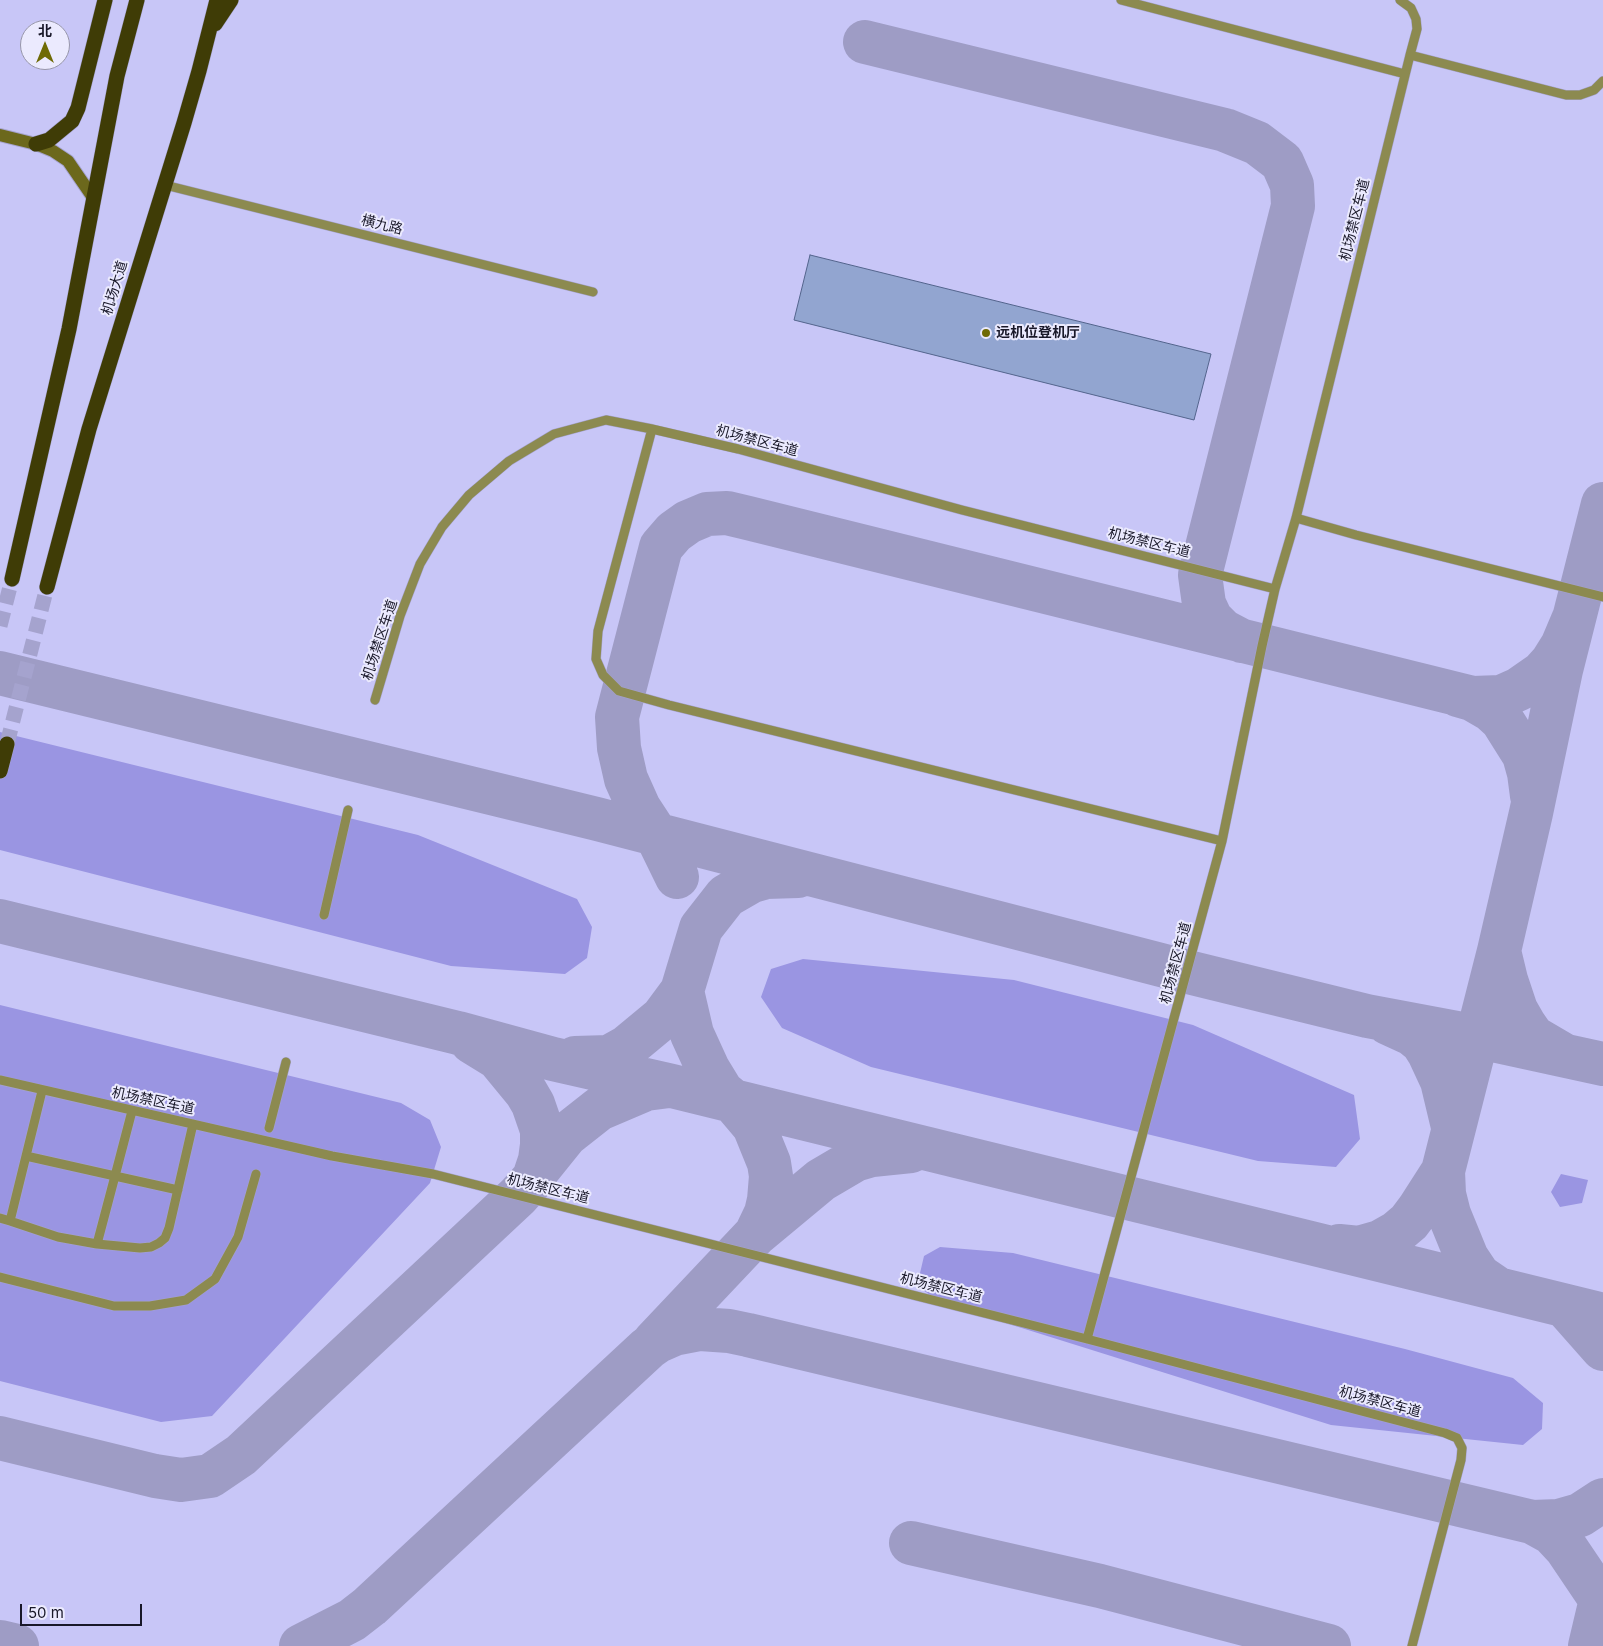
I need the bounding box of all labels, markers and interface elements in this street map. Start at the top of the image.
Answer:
north arrow [20,20,70,70]
text: 北 [38,22,52,39]
street label: 机场禁区车道 [1337,177,1373,263]
street label: 横九路 [360,212,404,238]
street label: 机场大道 [99,259,131,317]
place label: 远机位登机厅 [996,325,1080,341]
marker: 远机位登机厅 [980,327,992,339]
street label: 机场禁区车道 [714,422,800,460]
street label: 机场禁区车道 [1106,525,1192,561]
street label: 机场禁区车道 [359,597,401,683]
street label: 机场禁区车道 [1157,920,1195,1006]
street label: 机场禁区车道 [110,1084,196,1118]
street label: 机场禁区车道 [505,1171,591,1207]
street label: 机场禁区车道 [898,1270,984,1306]
street label: 机场禁区车道 [1337,1383,1423,1421]
scale bar [22,1594,145,1626]
text: 50 m [28,1603,64,1622]

